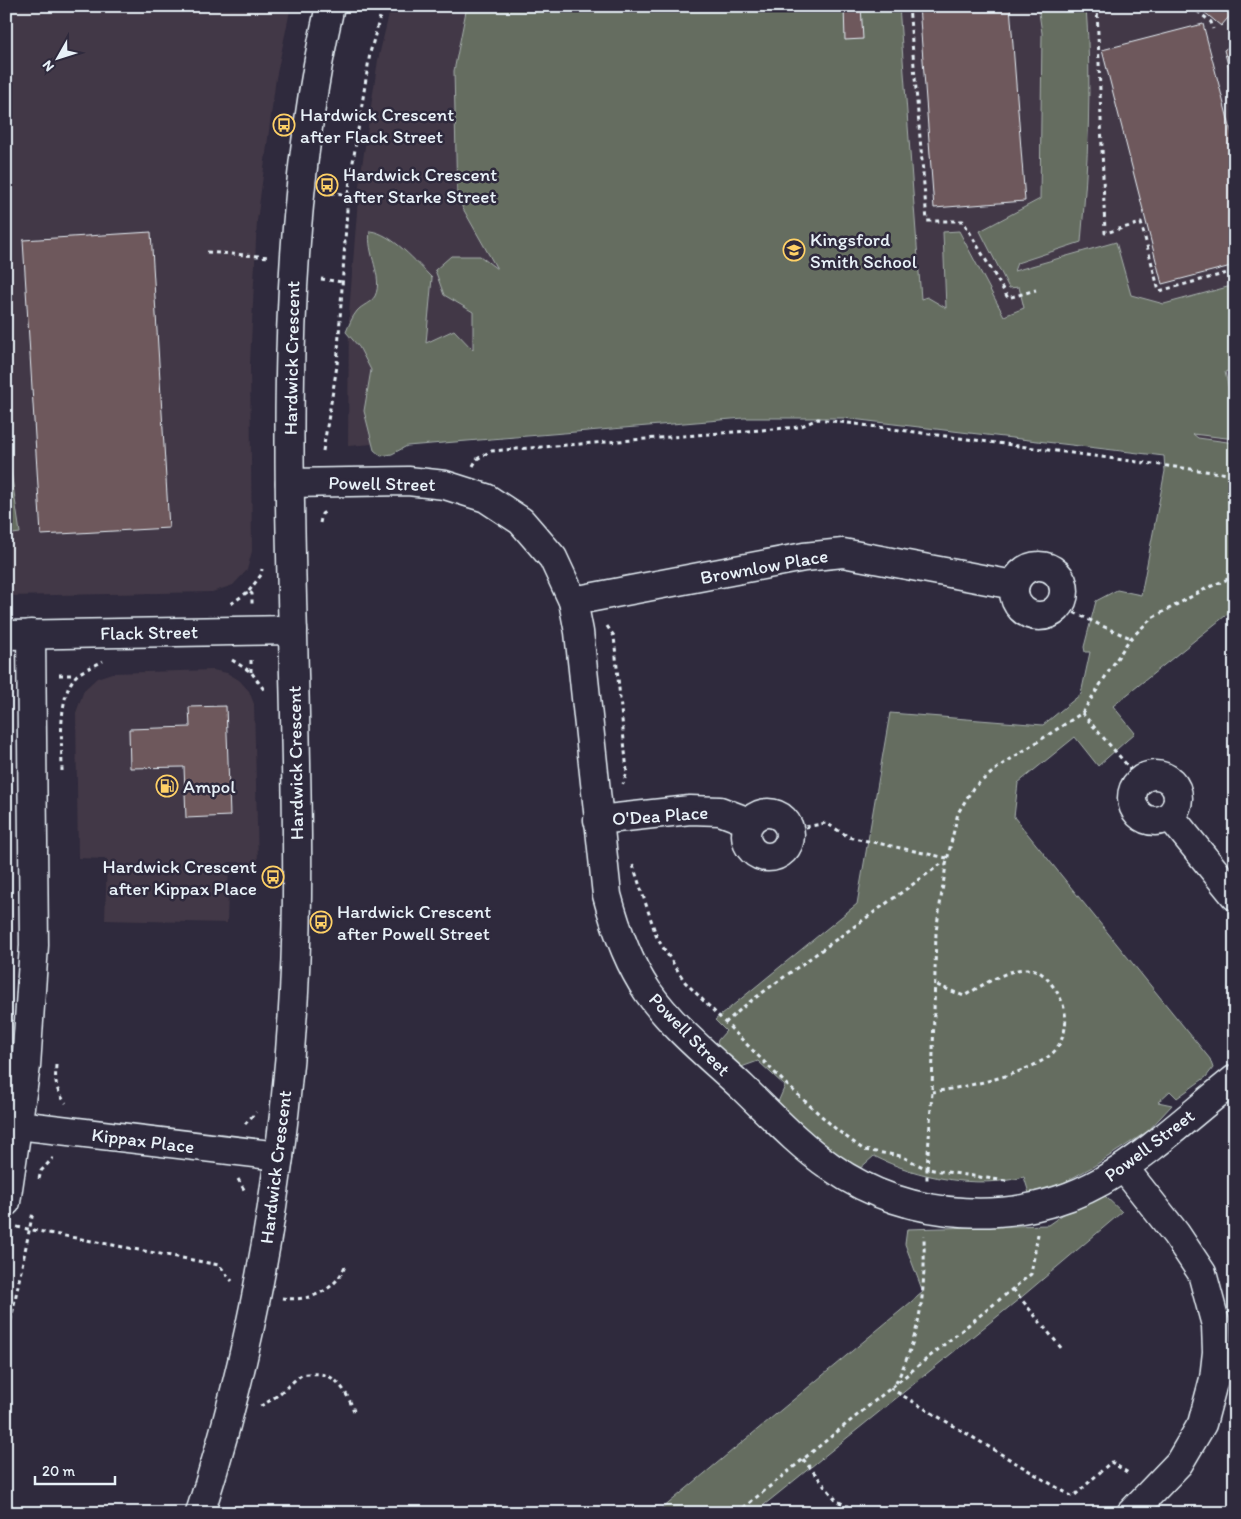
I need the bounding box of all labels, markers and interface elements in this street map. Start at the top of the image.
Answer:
north arrow [32,32,82,82]
text: N [39,57,58,75]
place label: Hardwick Crescent after Flack Street [300,103,454,148]
bus stop icon: Hardwick Crescent after Flack Street [272,113,296,137]
place label: Hardwick Crescent after Starke Street [343,163,497,208]
bus stop icon: Hardwick Crescent after Starke Street [315,173,339,197]
place label: Kingsford Smith School [810,228,918,273]
school or university icon: Kingsford Smith School [782,238,806,262]
street label: Hardwick Crescent [279,281,304,435]
street label: Powell Street [328,471,436,496]
street label: Brownlow Place [698,544,830,589]
street label: Flack Street [100,620,198,645]
street label: Hardwick Crescent [283,686,308,840]
fuel station icon: Ampol [155,774,179,798]
place label: Ampol [183,775,236,798]
street label: O'Dea Place [611,801,709,830]
place label: Hardwick Crescent after Kippax Place [103,855,257,900]
bus stop icon: Hardwick Crescent after Kippax Place [261,865,285,889]
place label: Hardwick Crescent after Powell Street [337,900,491,945]
bus stop icon: Hardwick Crescent after Powell Street [309,910,333,934]
street label: Powell Street [644,988,735,1081]
street label: Hardwick Crescent [255,1089,296,1245]
street label: Powell Street [1100,1104,1199,1187]
street label: Kippax Place [90,1123,196,1158]
scale bar [35,1454,115,1486]
text: 20 m [42,1462,76,1480]

